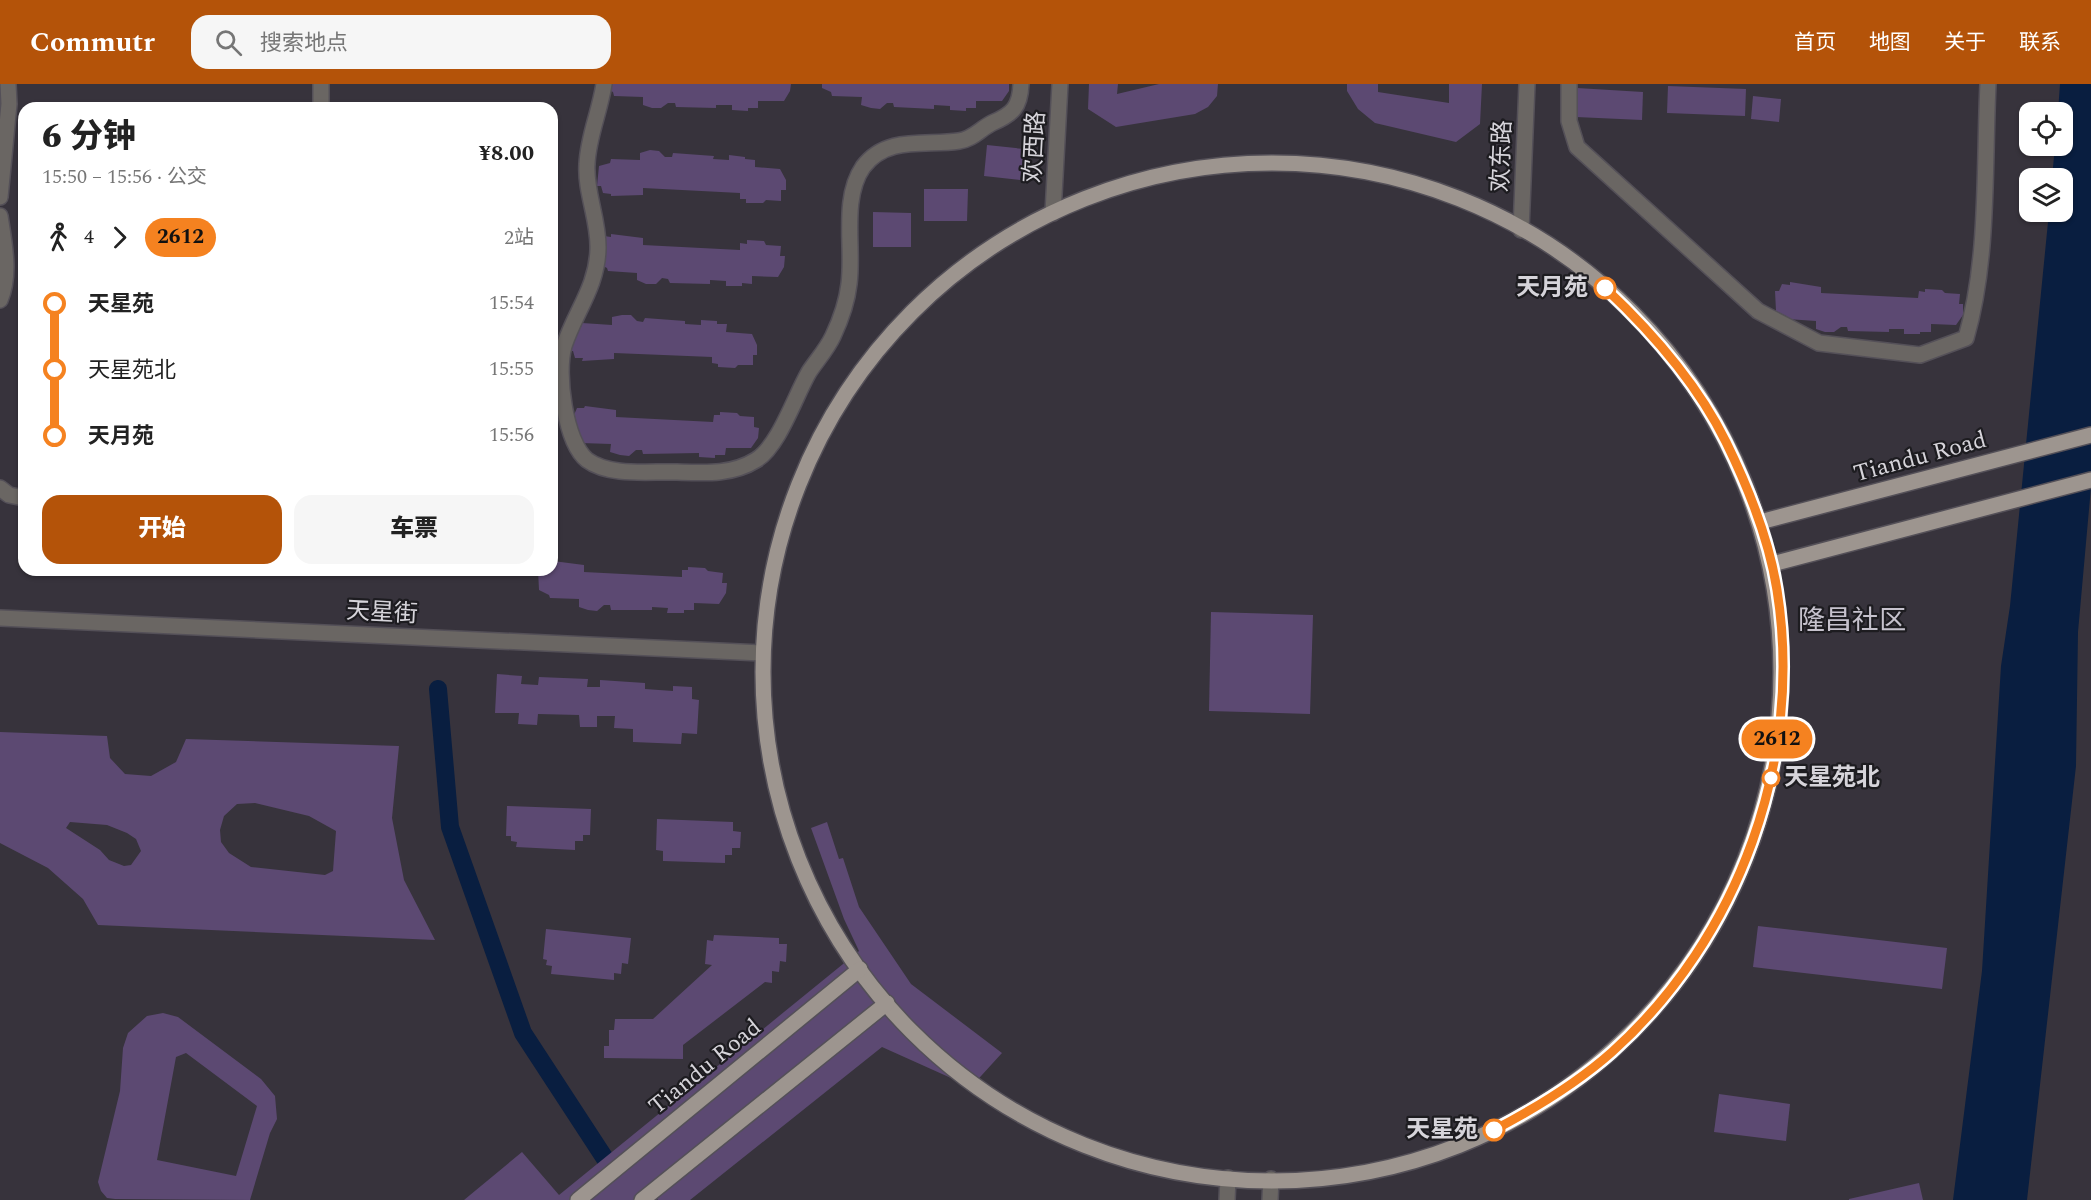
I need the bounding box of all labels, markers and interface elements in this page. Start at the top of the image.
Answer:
search box [191,15,611,69]
text: Commutr [30,21,155,64]
icon: search [212,26,245,59]
text: 搜索地点 [260,27,348,60]
text: 首页 [1794,27,1836,59]
text: 地图 [1869,27,1911,59]
text: 关于 [1944,27,1986,59]
text: 联系 [2019,27,2061,59]
map controls [2019,102,2073,222]
button: locate [2019,102,2073,156]
street label: 欢西路 [1015,110,1055,184]
text: 6 分钟 [42,112,136,162]
street label: 欢东路 [1483,119,1521,193]
text: ¥8.00 [479,137,534,170]
text: 15:50 – 15:56 · 公交 [42,162,207,192]
button: layers [2019,168,2073,222]
icon: walk [42,221,75,254]
icon: forward [103,221,136,254]
text: 2612 [157,221,204,253]
text: 4 [84,222,94,252]
text: 2站 [504,223,534,253]
place label: 天月苑 [1516,270,1588,306]
marker: 天月苑 [1594,277,1616,299]
text: 天星苑 [88,288,154,321]
text: 15:54 [489,288,534,318]
text: 天星苑北 [88,354,176,387]
text: 15:55 [489,354,534,384]
text: 天月苑 [88,420,154,453]
text: 15:56 [489,420,534,450]
street label: Tiandu Road [1849,422,1991,492]
button: 开始 [42,495,282,564]
button: 车票 [294,495,534,564]
street label: 天星街 [345,593,419,633]
district label: 隆昌社区 [1798,600,1906,642]
line badge: 2612 [1735,720,1819,758]
text: 2612 [1753,723,1801,755]
place label: 天星苑北 [1784,760,1880,796]
marker: 天星苑北 [1762,769,1780,787]
street label: Tiandu Road [641,1010,769,1124]
place label: 天星苑 [1406,1112,1478,1148]
marker: 天星苑 [1483,1119,1505,1141]

